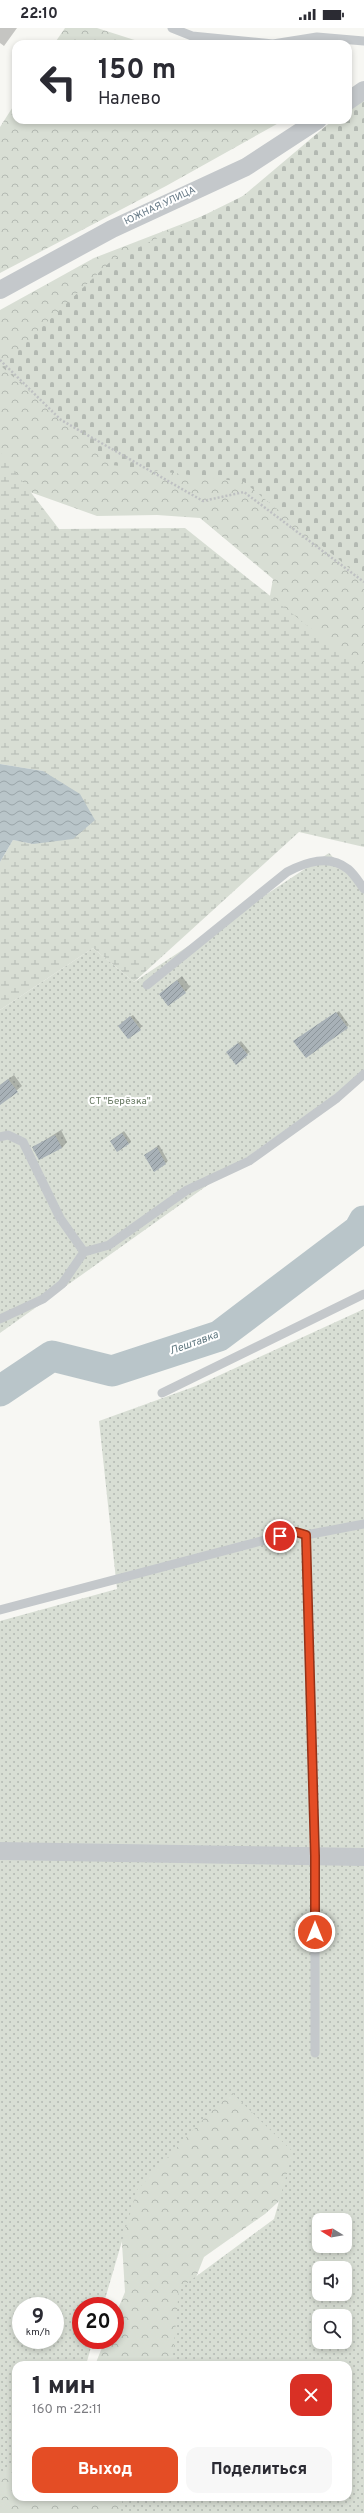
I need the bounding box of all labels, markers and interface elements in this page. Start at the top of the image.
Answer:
text: 22:10 [20,5,58,24]
text: 150 m [98,53,176,89]
icon: left [32,56,84,108]
text: Налево [98,88,161,111]
street label: ЮЖНАЯ УЛИЦА [122,184,198,228]
park label: СТ "Берёзка" [89,1095,151,1108]
water label: Лештавка [168,1328,221,1358]
pin [263,1519,297,1553]
icon: arrive [269,1525,291,1547]
position arrow [294,1911,336,1953]
north arrow [312,2213,352,2253]
map controls [312,2213,352,2349]
button: sound [312,2261,352,2301]
speed limit sign: 20 [72,2297,124,2349]
text: 9 [32,2305,44,2331]
button: search [312,2309,352,2349]
text: km/h [26,2326,50,2339]
text: 1 мин [32,2372,95,2402]
button: close [290,2374,332,2416]
text: 160 m · 22:11 [32,2402,102,2418]
button: Выход [32,2447,178,2493]
button: Поделиться [186,2447,332,2493]

